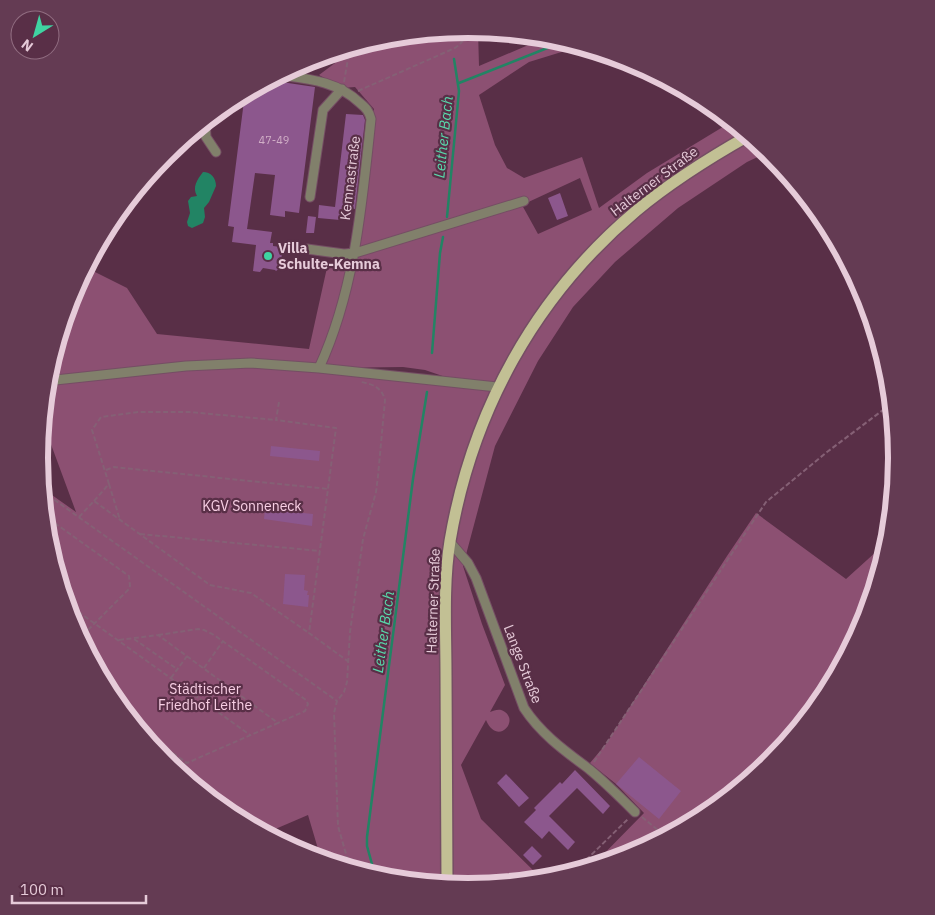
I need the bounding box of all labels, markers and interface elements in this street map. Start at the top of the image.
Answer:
north arrow [10,10,60,60]
text: N [18,35,37,56]
water label: Leither Bach [429,95,457,179]
house number: 47-49 [259,133,289,147]
street label: Kemnastraße [336,135,364,221]
street label: Halterner Straße [607,142,702,220]
place label: Villa Schulte-Kemna [278,239,380,273]
marker: Villa Schulte-Kemna [262,250,274,262]
park label: KGV Sonneneck [202,497,302,515]
street label: Halterner Straße [422,548,444,654]
water label: Leither Bach [368,590,398,674]
street label: Lange Straße [500,622,546,706]
park label: Städtischer Friedhof Leithe [158,680,252,714]
scale bar [12,872,146,904]
text: 100 m [20,880,64,899]

